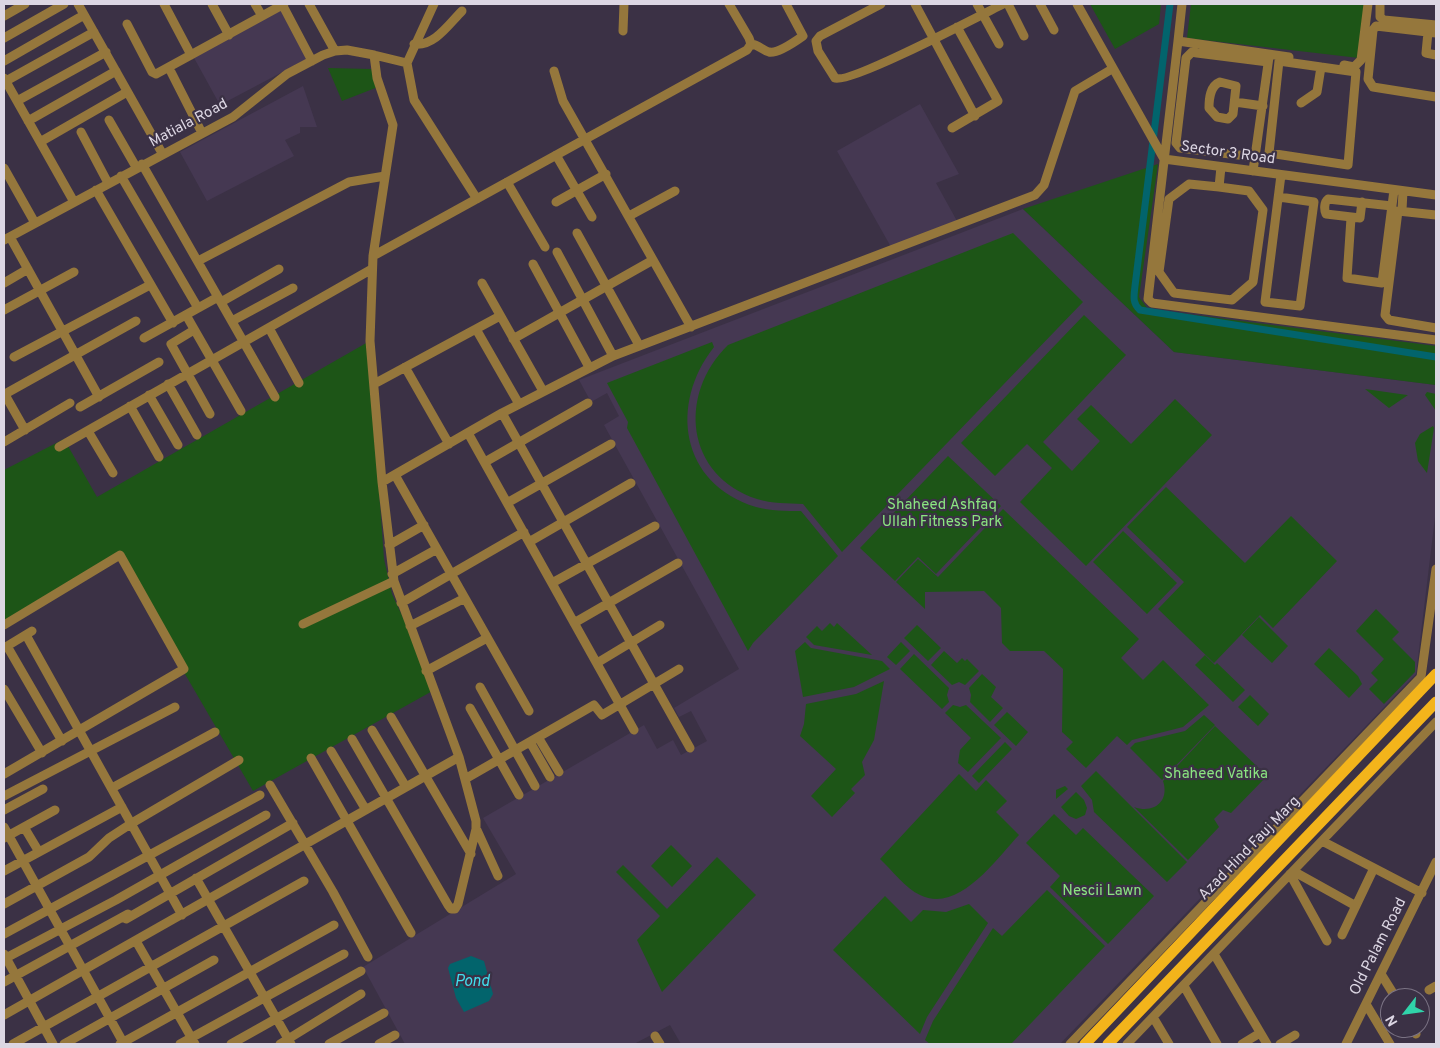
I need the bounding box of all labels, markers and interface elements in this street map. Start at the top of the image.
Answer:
street label: Matiala Road [147,96,231,152]
street label: Sector 3 Road [1180,138,1276,170]
park label: Shaheed Ashfaq Ullah Fitness Park [882,497,1002,532]
park label: Shaheed Vatika [1164,766,1268,784]
street label: Azad Hind Fauj Marg [1196,793,1304,905]
park label: Nescii Lawn [1062,883,1142,901]
street label: Old Palam Road [1347,895,1411,999]
water label: Pond [455,973,489,993]
north arrow [1380,988,1430,1038]
text: N [1383,1012,1402,1029]

